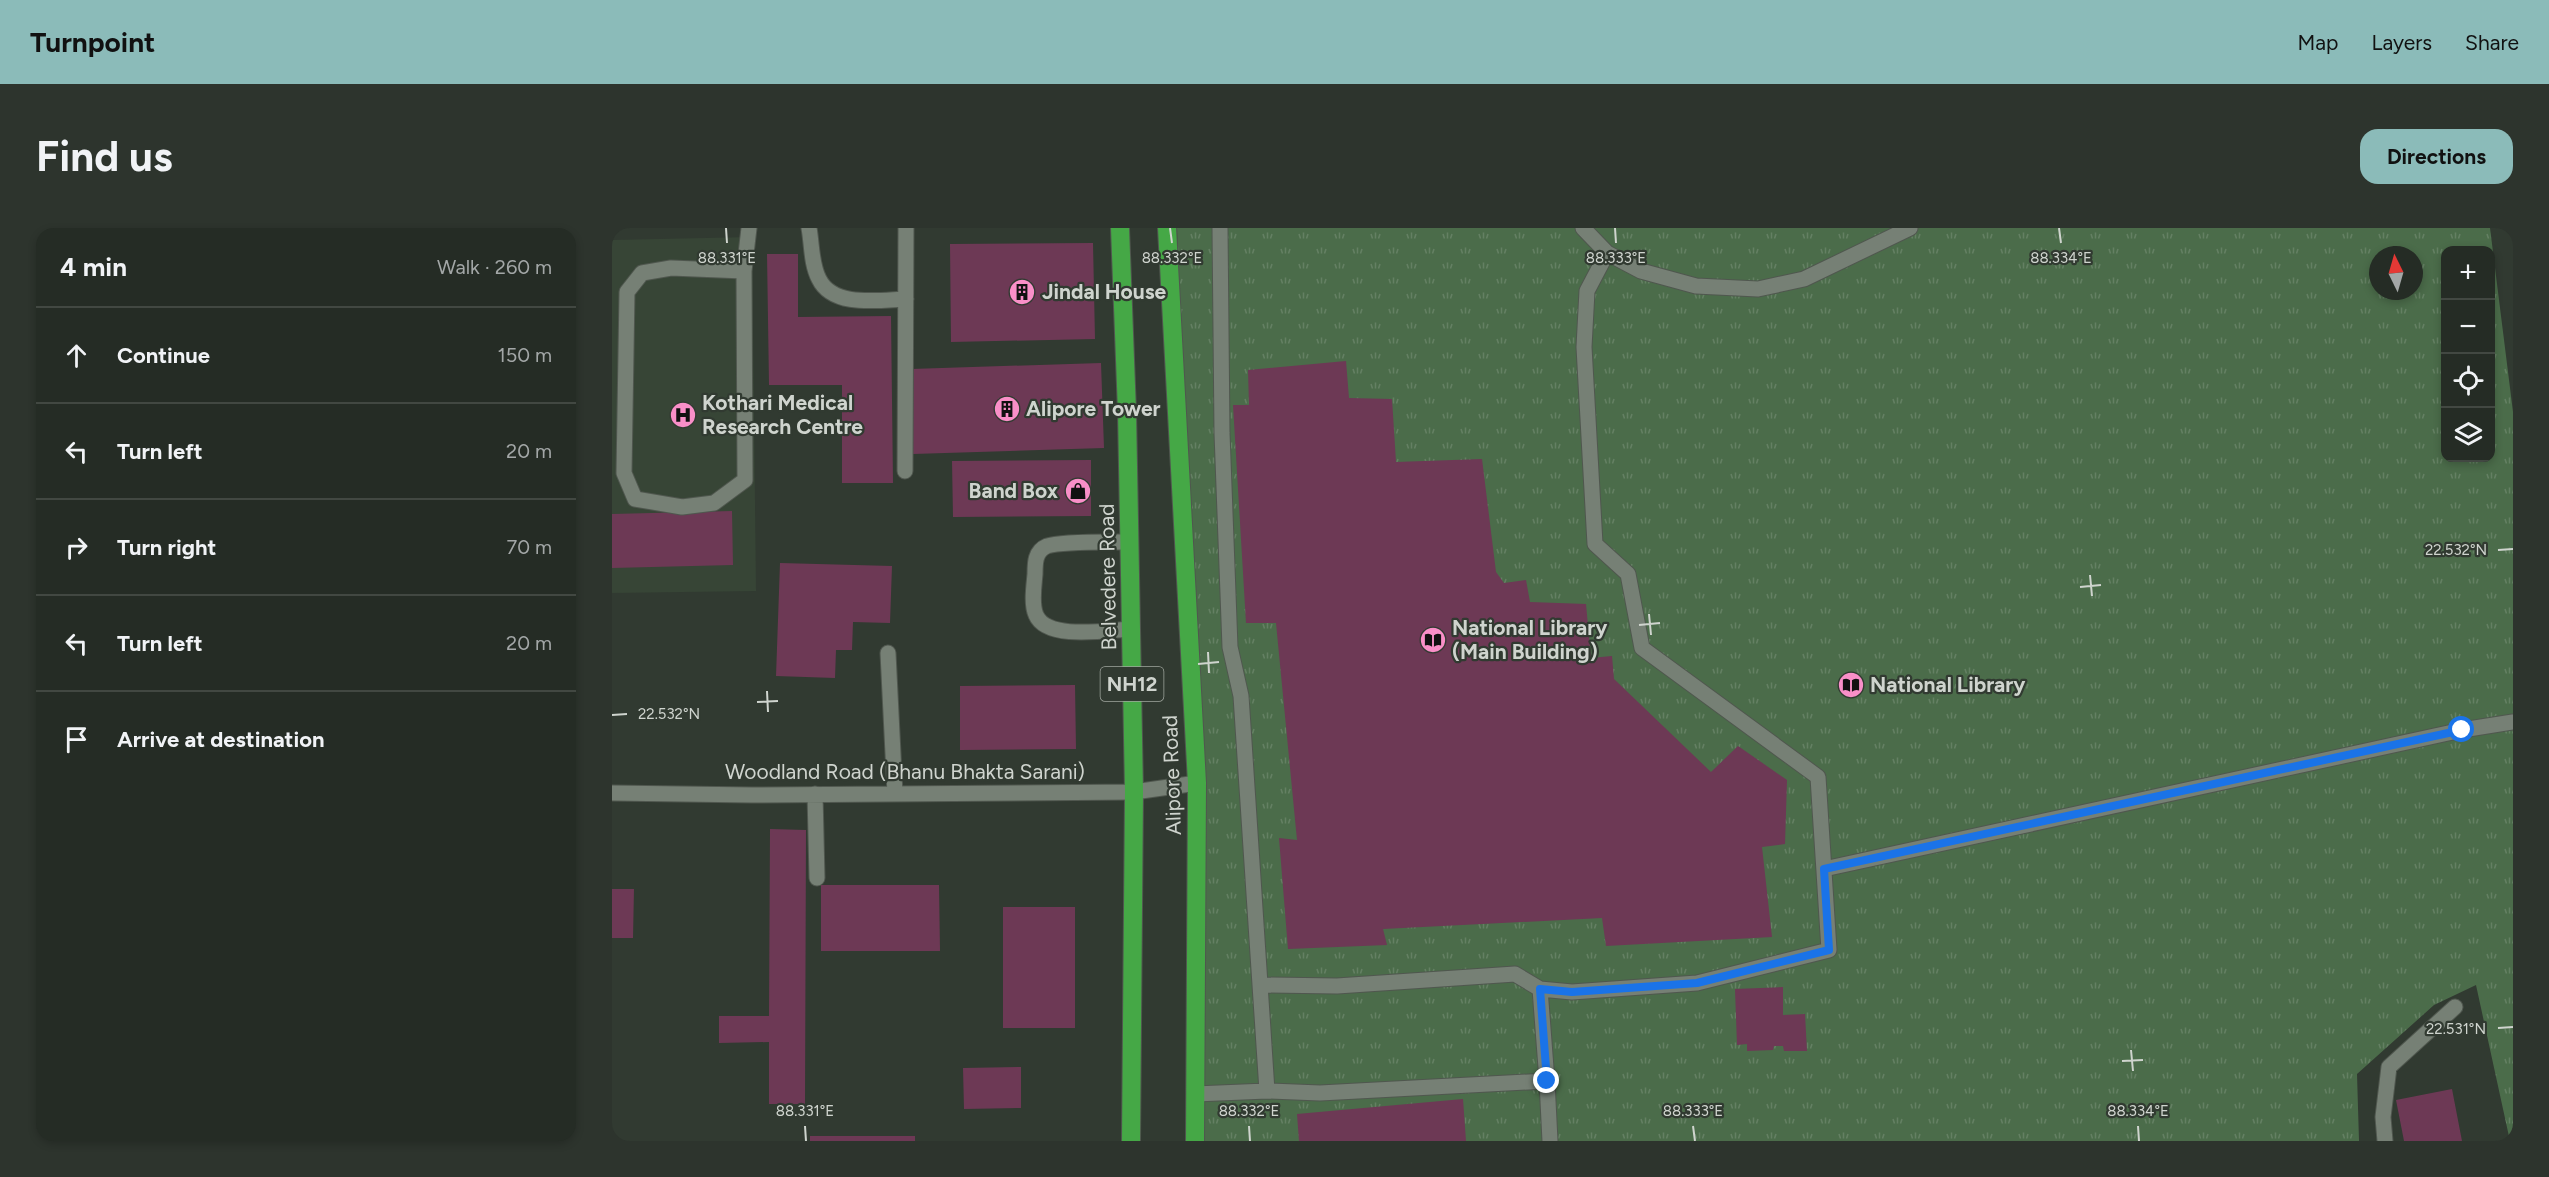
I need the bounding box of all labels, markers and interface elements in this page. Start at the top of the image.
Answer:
text: Turnpoint [30,25,155,59]
text: Map [2298,30,2338,55]
text: Layers [2371,30,2432,55]
text: Share [2465,30,2519,55]
button: Directions [2360,129,2513,184]
text: Find us [36,131,173,182]
north arrow [2369,246,2423,300]
map controls [2441,246,2495,462]
button: + [2441,246,2495,300]
text: 88.331°E [698,249,756,267]
text: 88.332°E [1142,249,1202,267]
text: 88.333°E [1586,249,1646,267]
text: 88.334°E [2030,249,2092,267]
text: 4 min [60,251,127,283]
text: Walk · 260 m [437,255,552,279]
building icon: Jindal House [1007,277,1037,307]
place label: Jindal House [1042,279,1167,304]
button: − [2441,300,2495,354]
icon: ahead [60,339,93,372]
text: Continue [117,342,210,369]
text: 150 m [497,343,552,367]
button: locate [2441,354,2495,408]
place label: Kothari Medical Research Centre [702,390,863,439]
building icon: Alipore Tower [992,394,1022,424]
place label: Alipore Tower [1026,396,1161,421]
hospital icon: Kothari Medical Research Centre [668,400,698,430]
button: layers [2441,408,2495,462]
icon: left [60,435,93,468]
text: Turn left [117,438,203,465]
text: 20 m [506,439,552,463]
shop icon: Band Box [1063,476,1093,506]
place label: Band Box [969,478,1059,503]
street label: Belvedere Road [1094,503,1121,651]
icon: right [60,531,93,564]
text: Turn right [117,534,216,561]
text: 70 m [506,535,552,559]
text: 22.532°N [2425,541,2487,559]
place label: National Library (Main Building) [1452,615,1608,664]
library icon: National Library (Main Building) [1418,625,1448,655]
icon: left [60,627,93,660]
text: Turn left [117,630,203,657]
text: 20 m [506,631,552,655]
road number: NH12 [1100,667,1164,701]
library icon: National Library [1836,670,1866,700]
place label: National Library [1870,672,2026,697]
text: 22.532°N [638,705,700,723]
street label: Alipore Road [1157,714,1186,836]
route start [2448,716,2474,742]
icon: arrive [60,723,93,756]
text: Arrive at destination [117,726,325,753]
street label: Woodland Road (Bhanu Bhakta Sarani) [725,759,1085,784]
text: 22.531°N [2426,1020,2486,1038]
route end [1533,1067,1559,1093]
text: 88.331°E [776,1102,834,1120]
text: 88.332°E [1219,1102,1279,1120]
text: 88.333°E [1663,1102,1723,1120]
text: 88.334°E [2107,1102,2169,1120]

